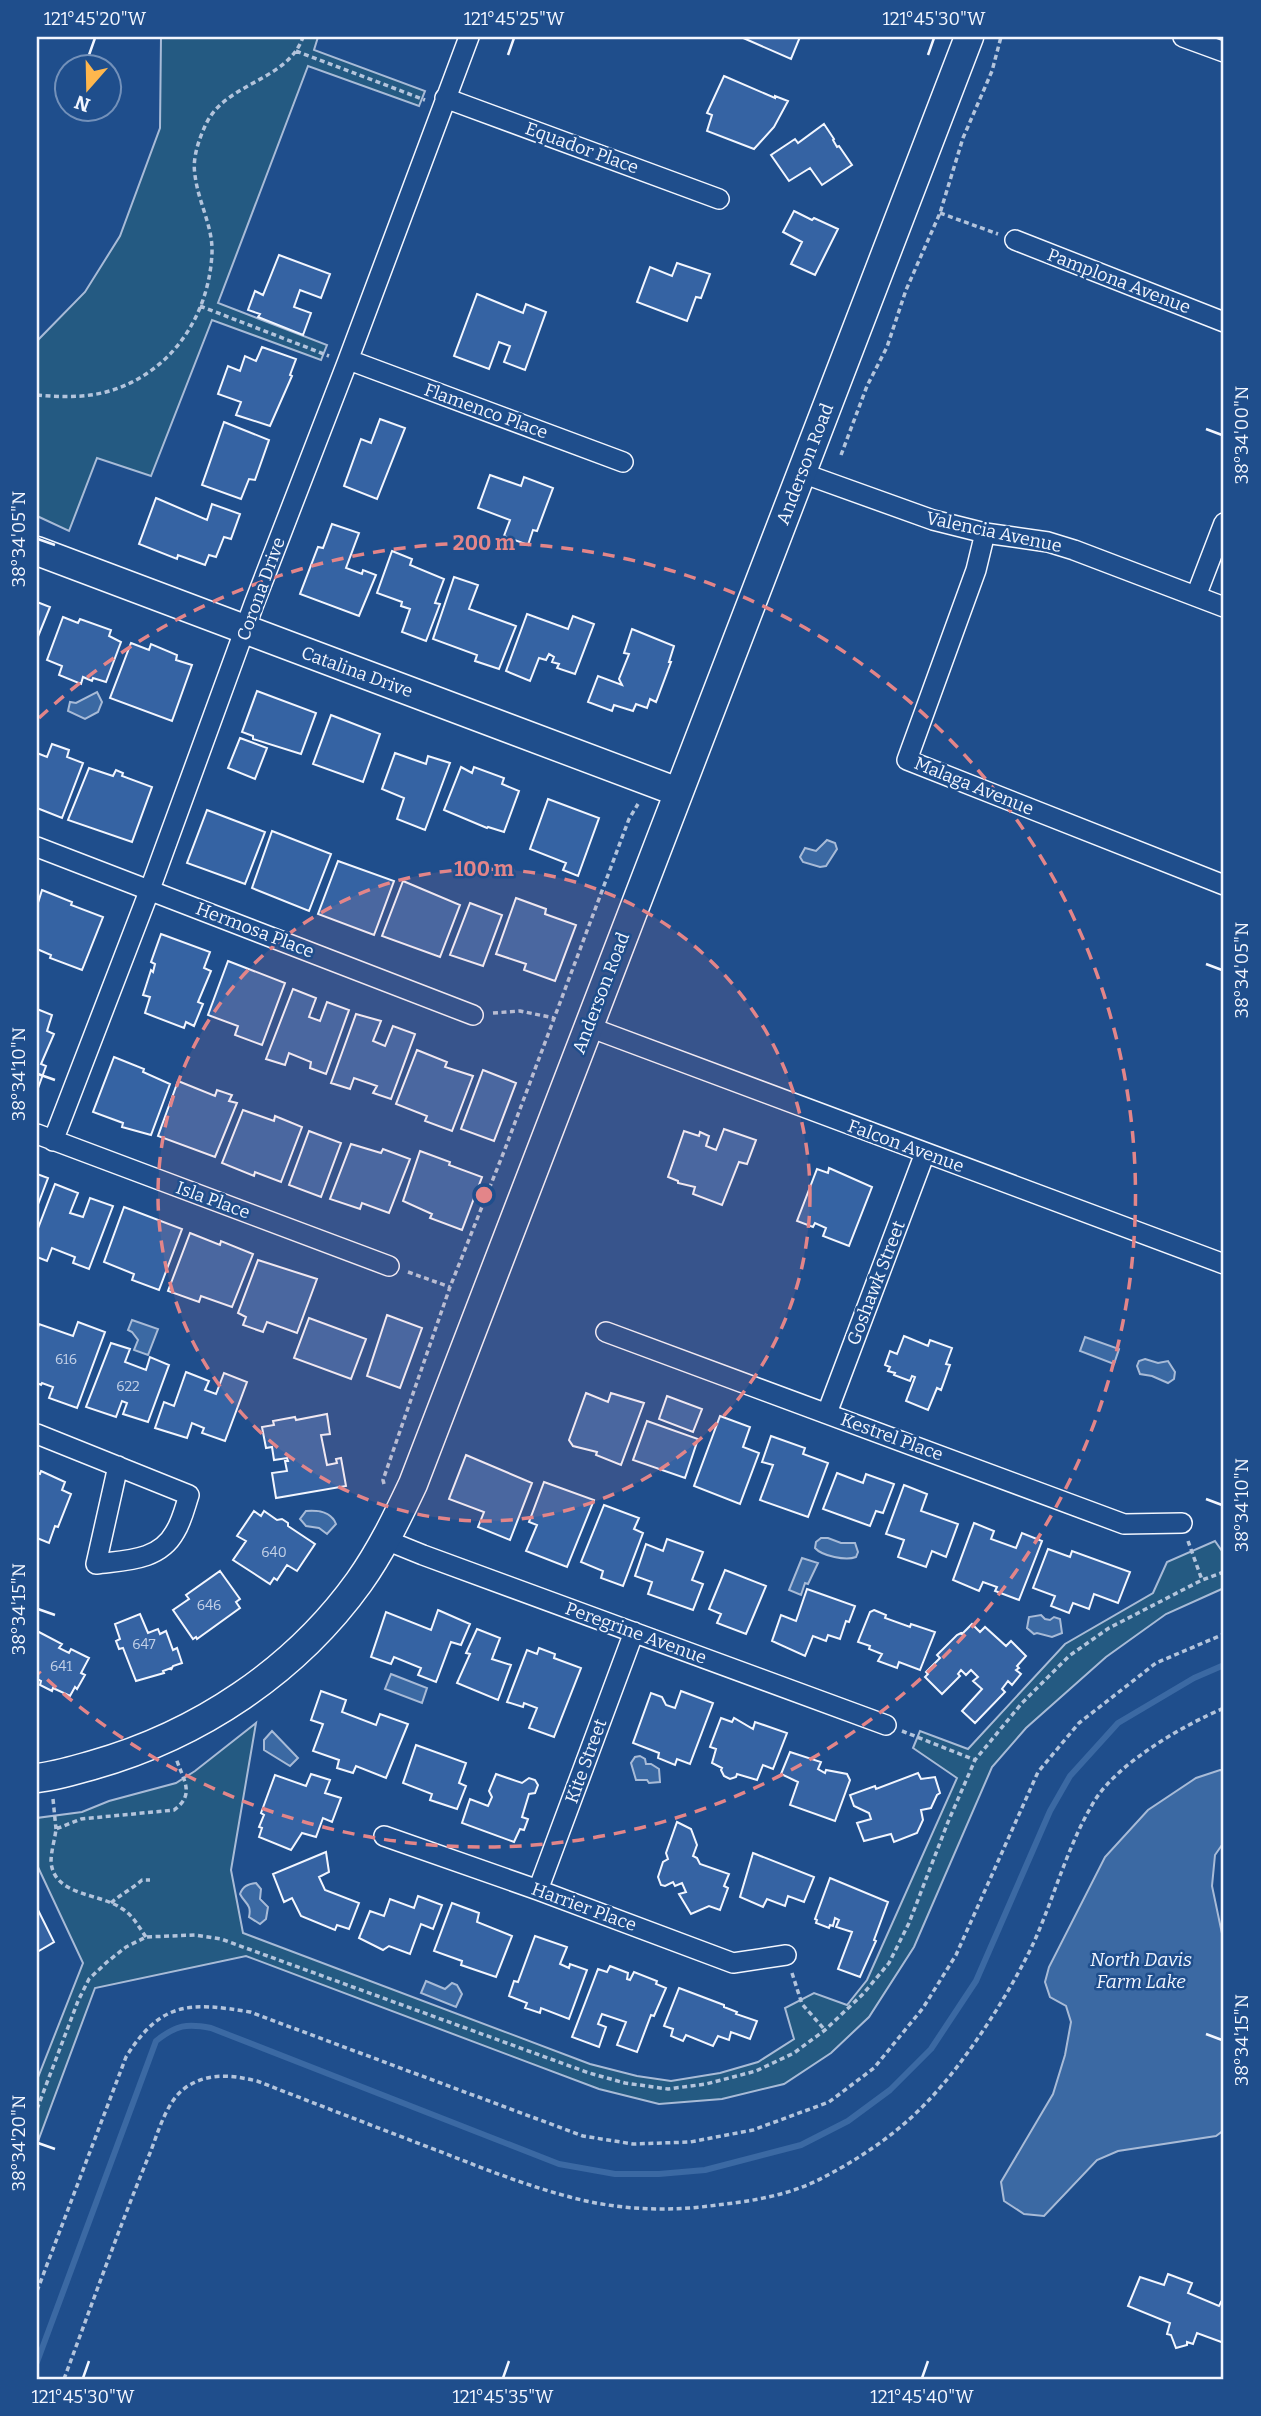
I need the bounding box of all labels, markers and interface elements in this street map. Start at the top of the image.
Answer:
text: 121°45'20"W [44,8,147,30]
text: 121°45'25"W [464,8,565,30]
text: 121°45'30"W [882,8,986,30]
north arrow [52,52,122,122]
text: N [71,90,93,117]
street label: Equador Place [522,117,642,179]
street label: Pamplona Avenue [1044,244,1194,318]
street label: Flamenco Place [421,378,551,444]
text: 38°34'00"N [1231,386,1253,484]
street label: Anderson Road [772,400,838,528]
text: 38°34'05"N [8,491,30,587]
street label: Valencia Avenue [924,507,1064,557]
text: 200 m [453,530,515,556]
street label: Corona Drive [232,534,290,644]
street label: Catalina Drive [298,642,416,702]
street label: Malaga Avenue [911,752,1037,820]
text: 100 m [454,856,514,882]
street label: Hermosa Place [193,897,317,963]
text: 38°34'05"N [1231,922,1253,1018]
street label: Anderson Road [568,929,634,1057]
text: 38°34'10"N [8,1027,30,1121]
street label: Falcon Avenue [845,1115,967,1177]
street label: Isla Place [173,1176,253,1224]
centre of rings [472,1183,496,1207]
street label: Goshawk Street [842,1217,910,1348]
house number: 616 [55,1351,77,1368]
house number: 622 [116,1378,140,1395]
street label: Kestrel Place [838,1408,946,1466]
text: 38°34'10"N [1231,1458,1253,1552]
house number: 640 [261,1544,287,1561]
text: 38°34'15"N [8,1563,30,1655]
house number: 646 [197,1597,221,1614]
street label: Peregrine Avenue [562,1597,710,1669]
house number: 647 [132,1636,156,1653]
house number: 641 [50,1658,72,1675]
street label: Kite Street [561,1715,612,1806]
street label: Harrier Place [529,1878,639,1936]
water label: North Davis Farm Lake [1090,1948,1192,1993]
text: 38°34'15"N [1231,1994,1253,2086]
text: 38°34'20"N [8,2095,30,2191]
text: 121°45'30"W [31,2386,135,2408]
text: 121°45'35"W [452,2386,554,2408]
text: 121°45'40"W [870,2386,974,2408]

